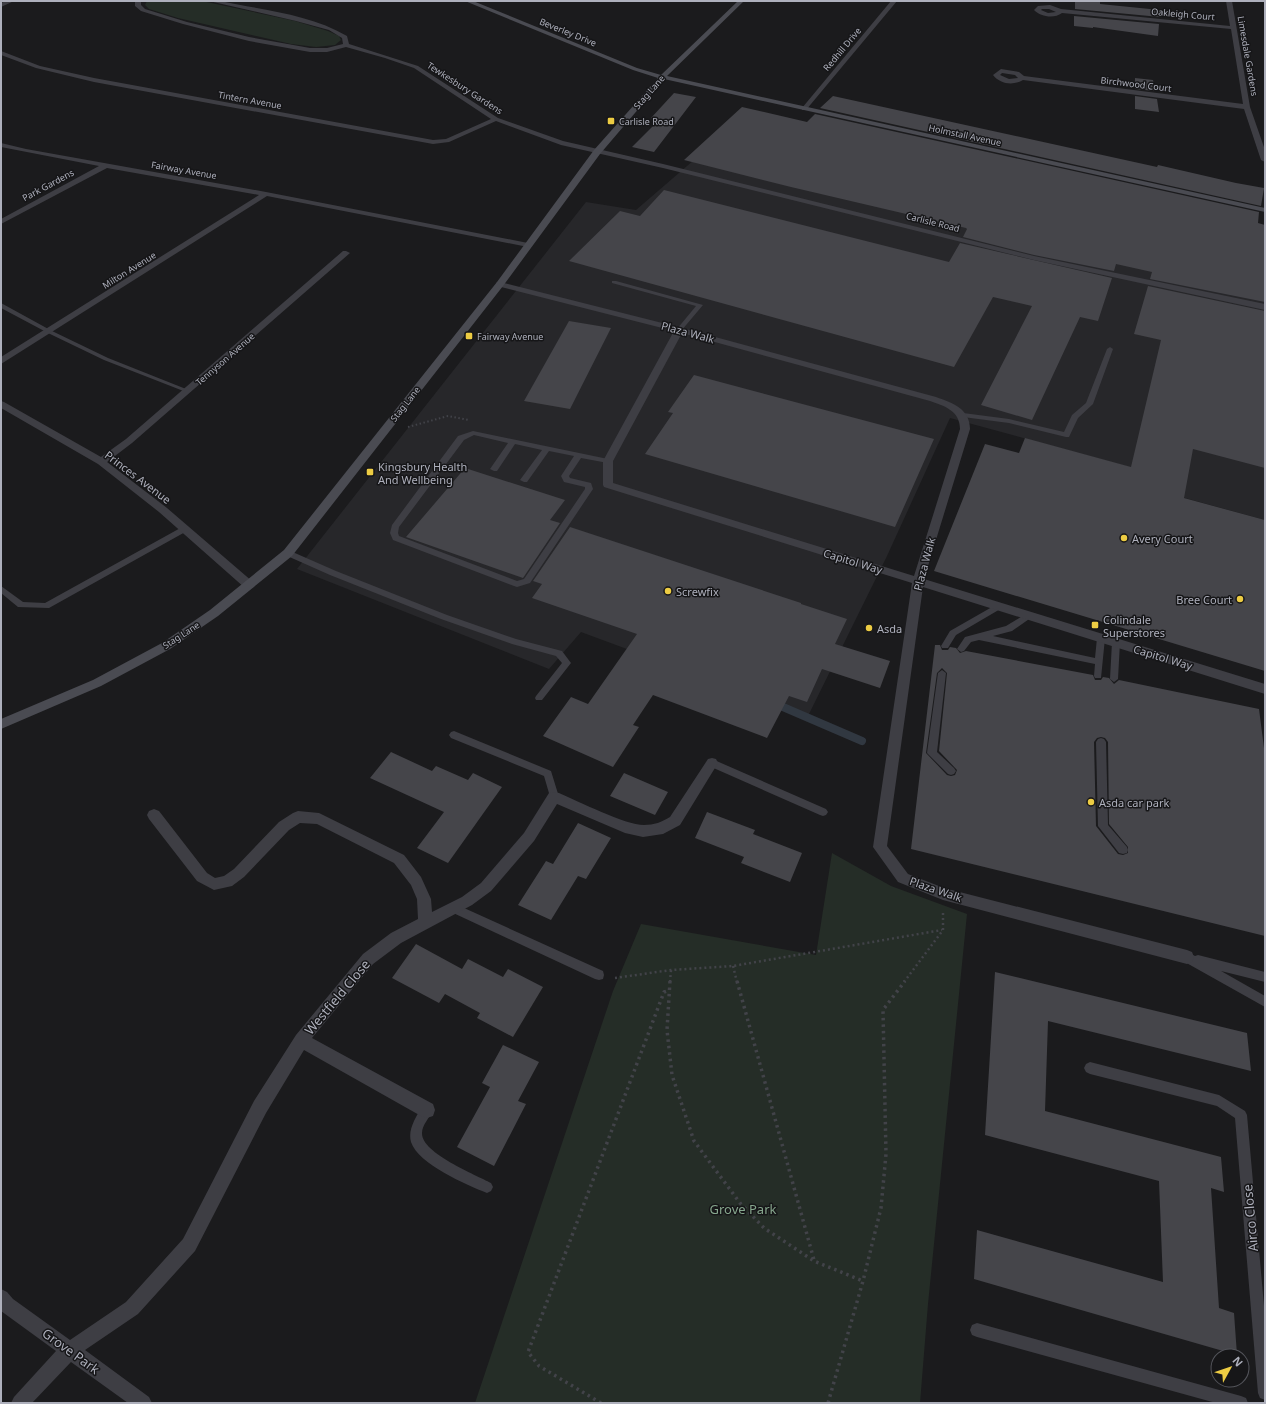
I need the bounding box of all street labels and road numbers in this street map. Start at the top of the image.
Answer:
street label: Oakleigh Court [1151,5,1216,23]
street label: Beverley Drive [538,15,598,49]
street label: Limesdale Gardens [1235,15,1261,97]
street label: Redhill Drive [820,24,864,74]
street label: Tewkesbury Gardens [425,59,505,117]
street label: Stag Lane [630,72,668,112]
street label: Birchwood Court [1100,73,1173,95]
street label: Tintern Avenue [217,88,283,112]
street label: Holmstall Avenue [927,121,1003,149]
street label: Fairway Avenue [150,158,218,182]
street label: Park Gardens [20,166,76,204]
street label: Carlisle Road [905,209,961,235]
street label: Milton Avenue [100,248,158,292]
street label: Plaza Walk [660,318,717,346]
street label: Tennyson Avenue [193,330,257,388]
street label: Stag Lane [387,384,423,424]
street label: Princes Avenue [102,447,174,507]
street label: Plaza Walk [910,535,938,592]
street label: Capitol Way [822,545,885,577]
street label: Stag Lane [160,618,202,652]
street label: Capitol Way [1132,641,1195,673]
street label: Plaza Walk [908,873,964,905]
street label: Westfield Close [300,956,374,1038]
street label: Airco Close [1238,1184,1262,1252]
street label: Grove Park [39,1324,103,1378]

